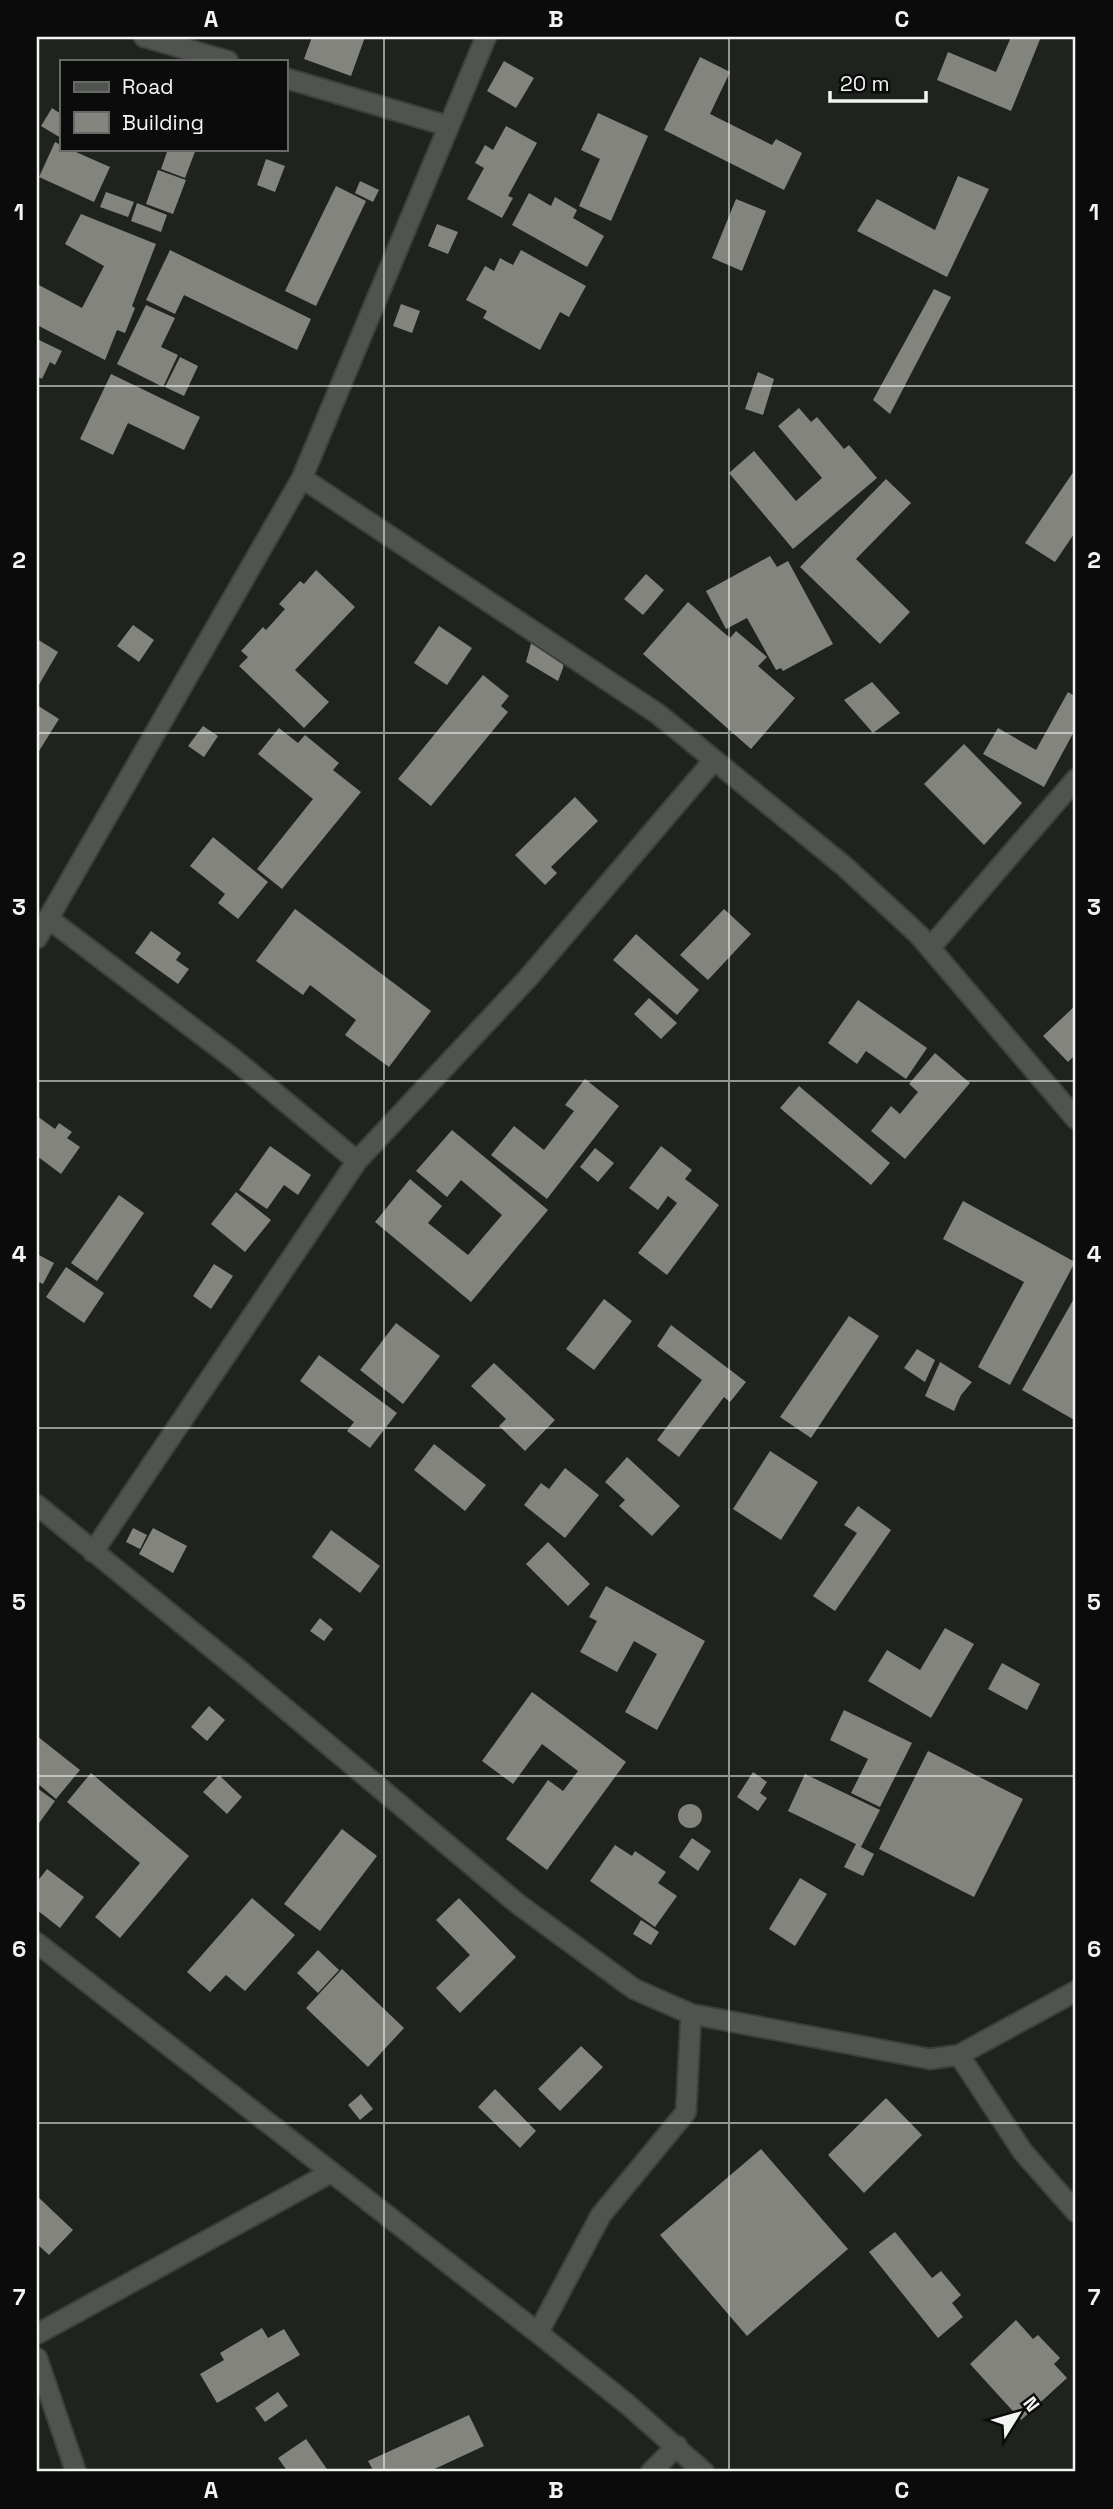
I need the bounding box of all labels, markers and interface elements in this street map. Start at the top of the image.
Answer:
text: A [204,4,219,34]
text: B [548,4,564,34]
text: C [895,4,909,34]
legend [60,60,287,150]
scale bar [830,60,926,104]
text: 20 m [840,70,890,97]
text: Road [122,73,174,100]
text: Building [122,109,204,136]
text: 1 [14,197,24,227]
text: 1 [1089,197,1099,227]
text: 2 [12,545,26,575]
text: 2 [1087,545,1101,575]
text: 3 [12,892,26,922]
text: 3 [1087,892,1101,922]
text: 4 [12,1239,27,1269]
text: 4 [1087,1239,1102,1269]
text: 5 [12,1587,26,1617]
text: 5 [1087,1587,1101,1617]
text: 6 [12,1934,26,1964]
text: 6 [1087,1934,1101,1964]
text: 7 [13,2282,26,2312]
text: 7 [1088,2282,1101,2312]
north arrow [984,2380,1054,2450]
text: N [1017,2391,1045,2417]
text: A [204,2475,219,2505]
text: B [548,2475,564,2505]
text: C [895,2475,909,2505]

